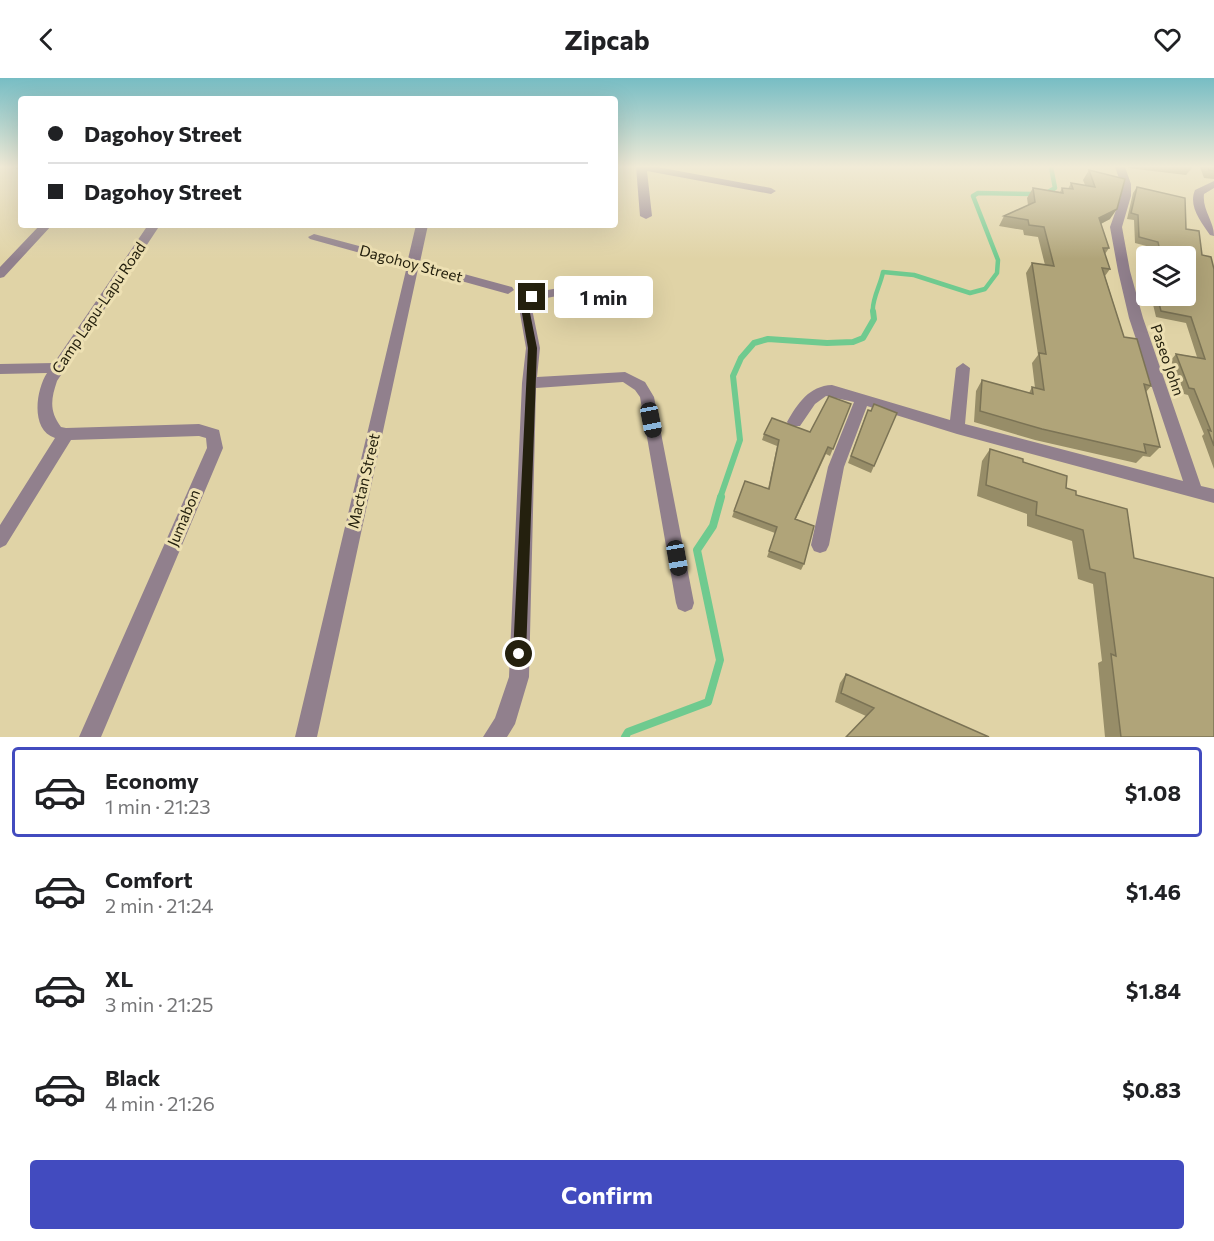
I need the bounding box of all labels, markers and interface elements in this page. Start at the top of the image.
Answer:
icon: back [30,23,63,56]
text: Zipcab [564,23,650,56]
icon: heart [1151,23,1184,56]
text: Dagohoy Street [84,120,242,147]
text: Dagohoy Street [84,178,242,205]
street label: Camp Lapu-Lapu Road [47,238,149,377]
street label: Dagohoy Street [358,241,465,285]
map controls [1136,246,1196,306]
button: layers [1136,246,1196,306]
callout: 1 min [553,276,652,318]
route end [518,283,545,310]
text: 1 min [580,285,627,309]
street label: Paseo John [1147,322,1189,398]
car [639,401,663,439]
street label: Mactan Street [343,431,383,530]
street label: Jumabon [163,486,203,549]
car [665,539,689,577]
route start [505,640,532,667]
icon: car [33,765,87,819]
text: Economy [105,767,199,794]
text: $1.08 [1125,779,1181,806]
text: 1 min · 21:23 [105,794,211,818]
icon: car [33,864,87,918]
text: Comfort [105,866,193,893]
text: $1.46 [1126,878,1181,905]
text: 2 min · 21:24 [105,893,213,917]
icon: car [33,963,87,1017]
text: XL [105,965,133,992]
text: $1.84 [1126,977,1181,1004]
text: 3 min · 21:25 [105,992,214,1016]
icon: car [33,1062,87,1116]
text: Black [105,1064,160,1091]
text: $0.83 [1122,1076,1181,1103]
text: 4 min · 21:26 [105,1091,215,1115]
button: Confirm [30,1160,1184,1229]

